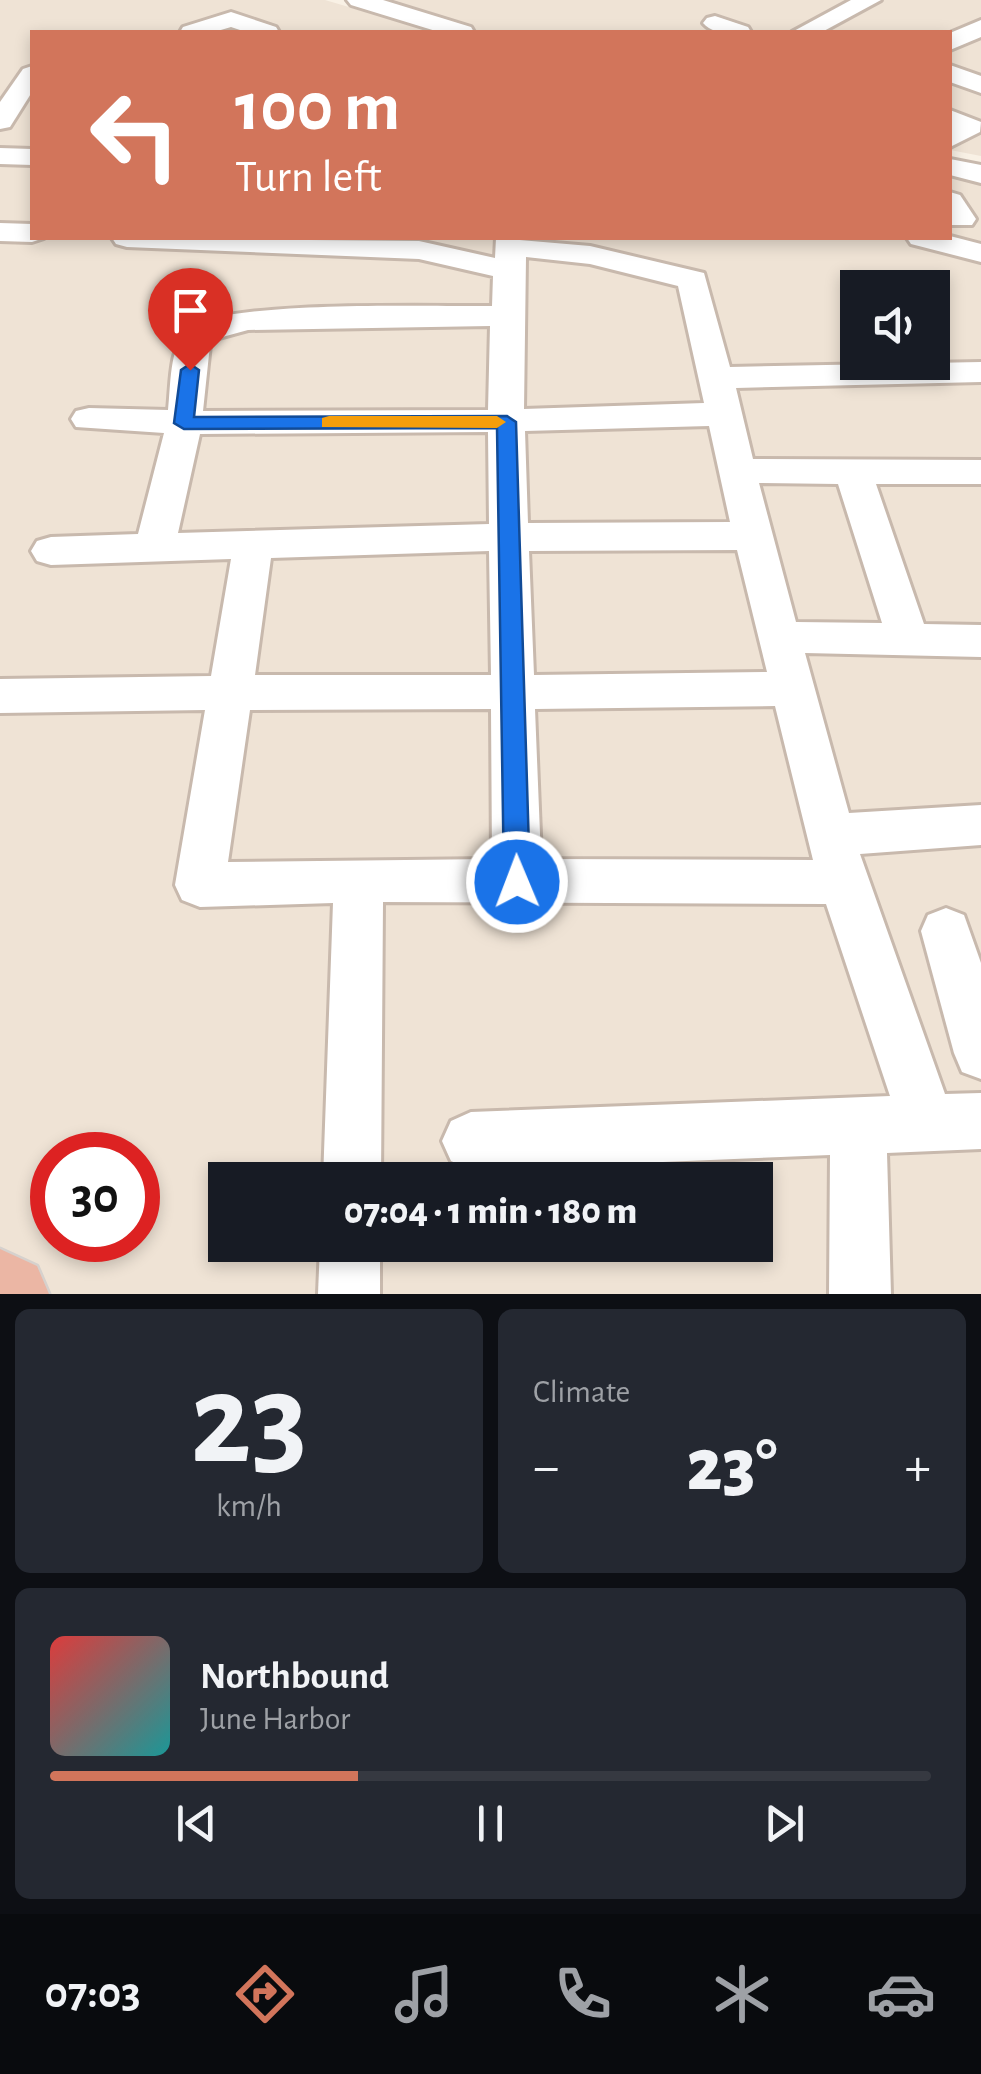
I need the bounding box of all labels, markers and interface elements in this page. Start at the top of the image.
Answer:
icon: left [70,70,200,200]
text: 100 m [235,73,400,143]
text: Turn left [235,155,382,200]
pin [148,268,233,371]
map controls [840,270,950,380]
button: sound [840,270,950,380]
icon: arrive [163,283,218,338]
position arrow [465,830,569,934]
speed limit sign: 30 [30,1132,160,1262]
text: 07:04 · 1 min · 180 m [344,1193,637,1231]
text: 23 [190,1357,308,1487]
text: Climate [533,1376,630,1408]
text: 23° [687,1429,777,1504]
text: − [533,1440,559,1495]
text: + [905,1440,931,1495]
text: km/h [216,1490,282,1522]
text: Northbound [200,1658,389,1696]
text: June Harbor [200,1703,350,1735]
icon: previous [169,1796,224,1851]
icon: pause [463,1796,518,1851]
icon: next [757,1796,812,1851]
icon: directions [230,1959,300,2029]
icon: music [389,1959,459,2029]
icon: phone [548,1959,618,2029]
icon: climate [707,1959,777,2029]
icon: car [866,1959,936,2029]
text: 07:03 [45,1971,141,2016]

